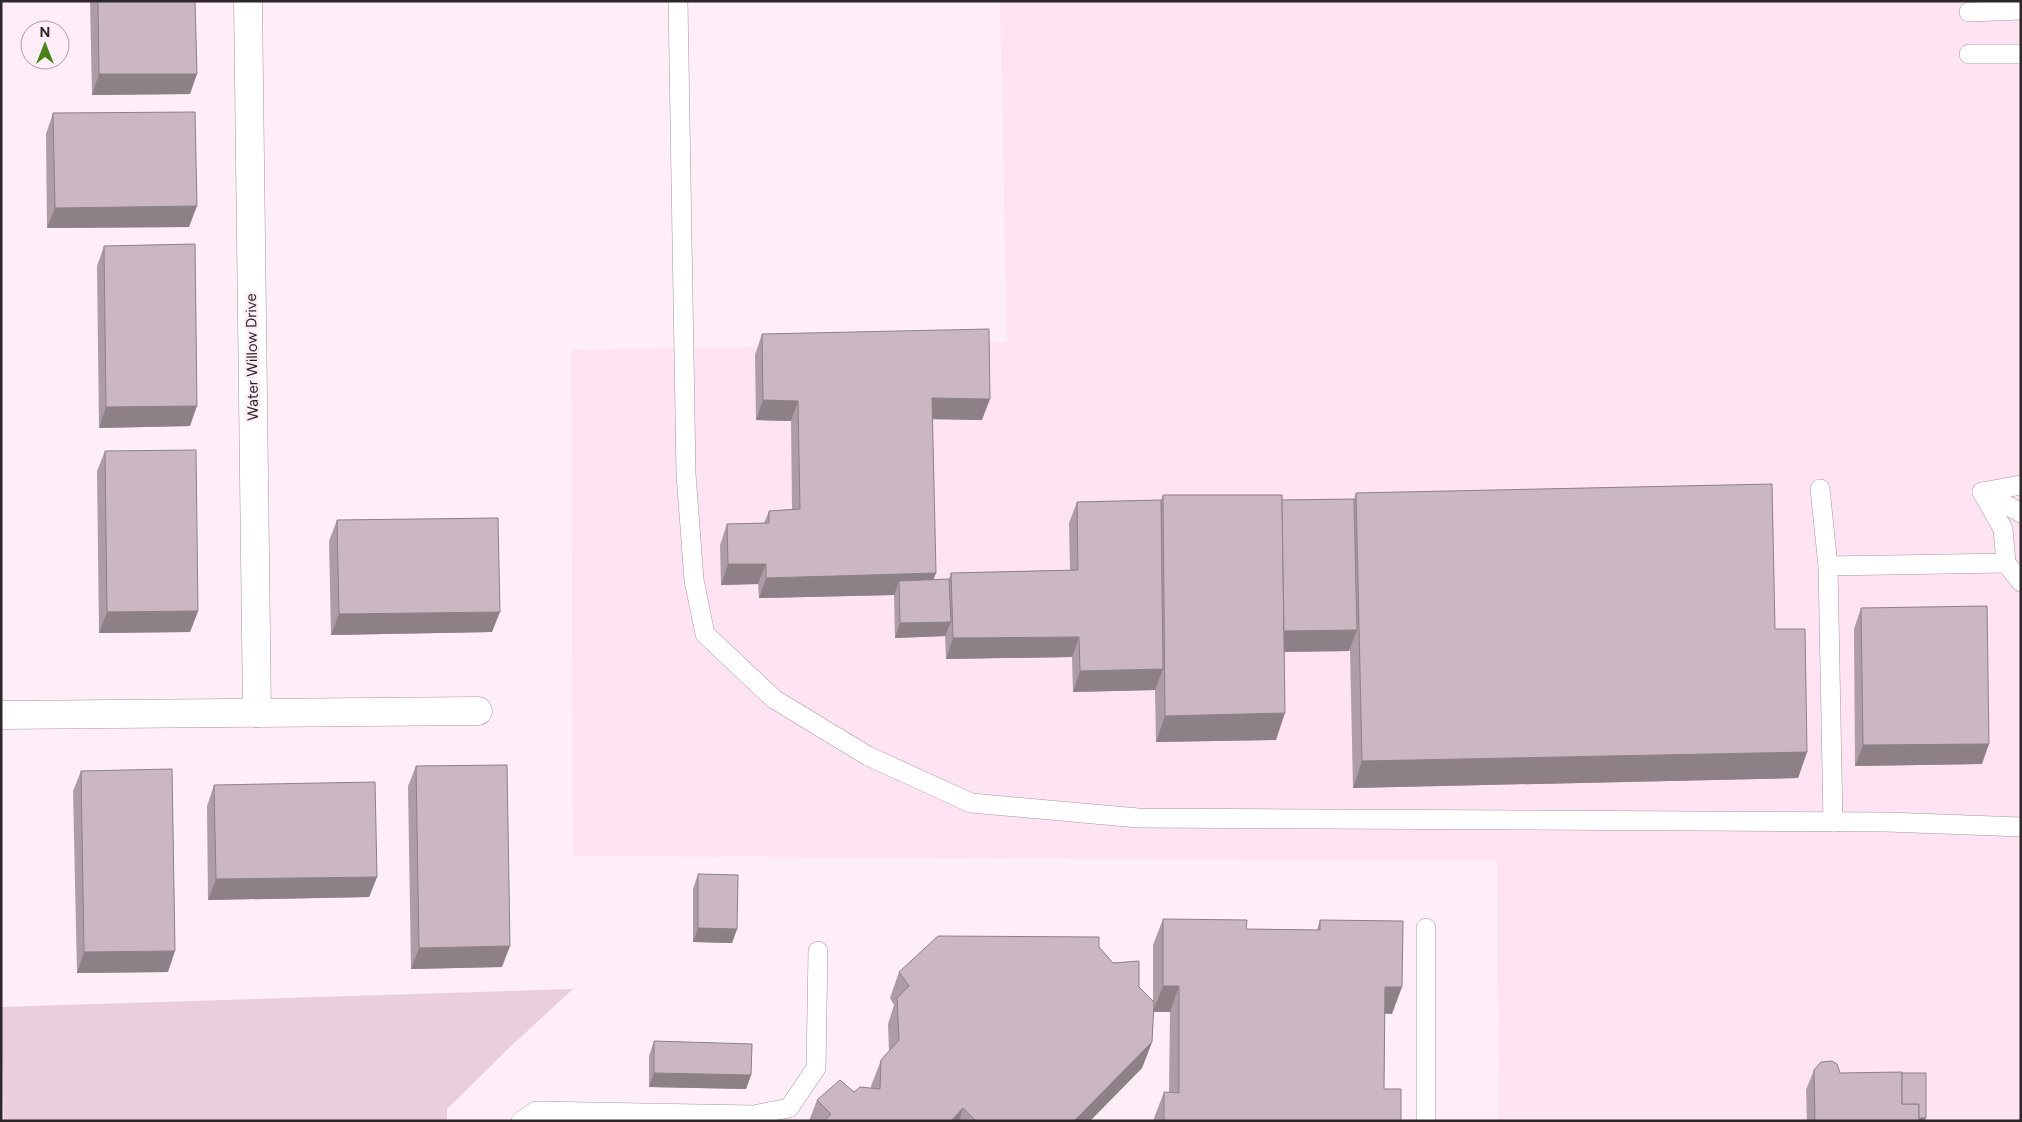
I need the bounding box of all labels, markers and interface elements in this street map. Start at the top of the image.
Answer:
north arrow [20,20,70,70]
text: N [40,24,50,41]
street label: Water Willow Drive [242,293,262,421]

